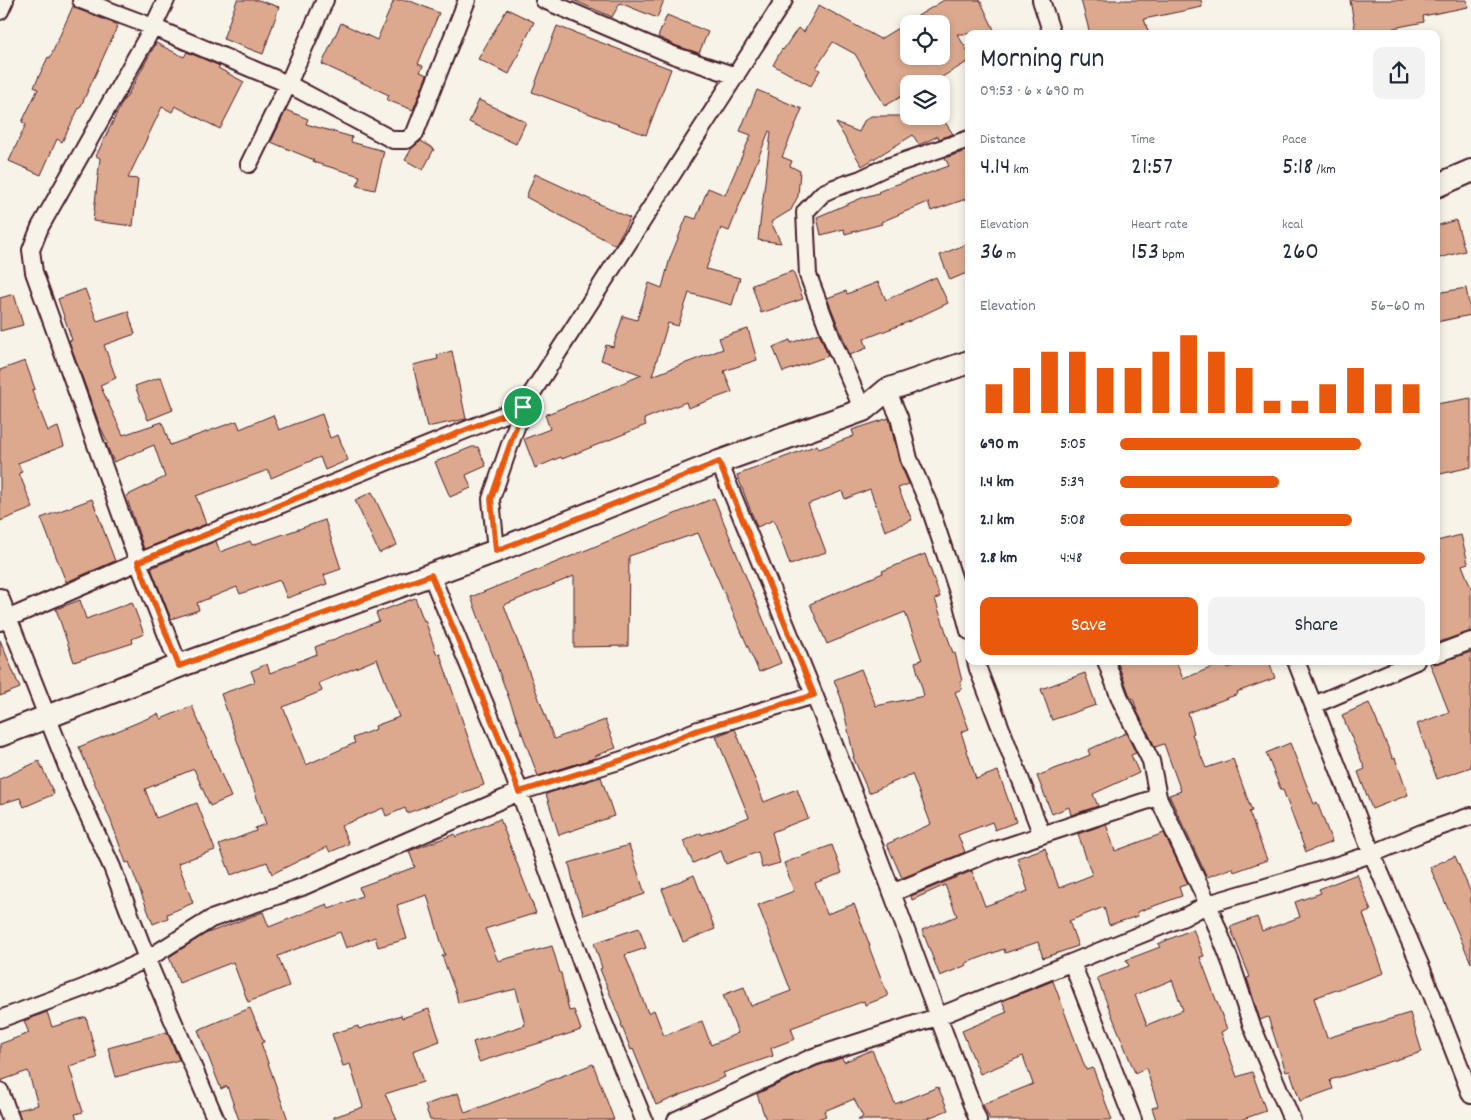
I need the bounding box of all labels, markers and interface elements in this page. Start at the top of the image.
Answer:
map controls [900,15,950,125]
button: locate [900,15,950,65]
text: Morning run [980,41,1104,81]
button: share [1373,47,1425,99]
button: layers [900,75,950,125]
text: 09:53 · 6 × 690 m [980,80,1084,103]
text: Distance [980,130,1026,150]
text: Time [1131,130,1155,150]
text: Pace [1282,130,1307,150]
text: 4.14 [980,150,1010,186]
text: 21:57 [1131,150,1173,186]
text: 5:18 [1282,150,1313,186]
text: km [1010,160,1029,180]
text: /km [1313,160,1336,180]
text: Elevation [980,215,1029,235]
text: Heart rate [1131,215,1188,235]
text: kcal [1282,215,1303,235]
text: 36 [980,235,1003,271]
text: 153 [1131,235,1159,271]
text: 260 [1282,235,1319,271]
text: m [1003,245,1016,265]
text: bpm [1159,245,1185,265]
text: Elevation [980,295,1036,318]
text: 56–60 m [1371,295,1425,318]
pin [502,386,544,428]
icon: arrive [509,393,537,421]
text: 690 m [980,433,1019,456]
text: 5:05 [1060,433,1086,456]
text: 1.4 km [980,471,1014,494]
text: 5:39 [1060,471,1085,494]
text: 2.1 km [980,509,1014,532]
text: 5:08 [1060,509,1085,532]
text: 2.8 km [980,547,1017,570]
text: 4:48 [1060,547,1082,570]
button: Save [980,597,1198,655]
button: Share [1208,597,1425,655]

